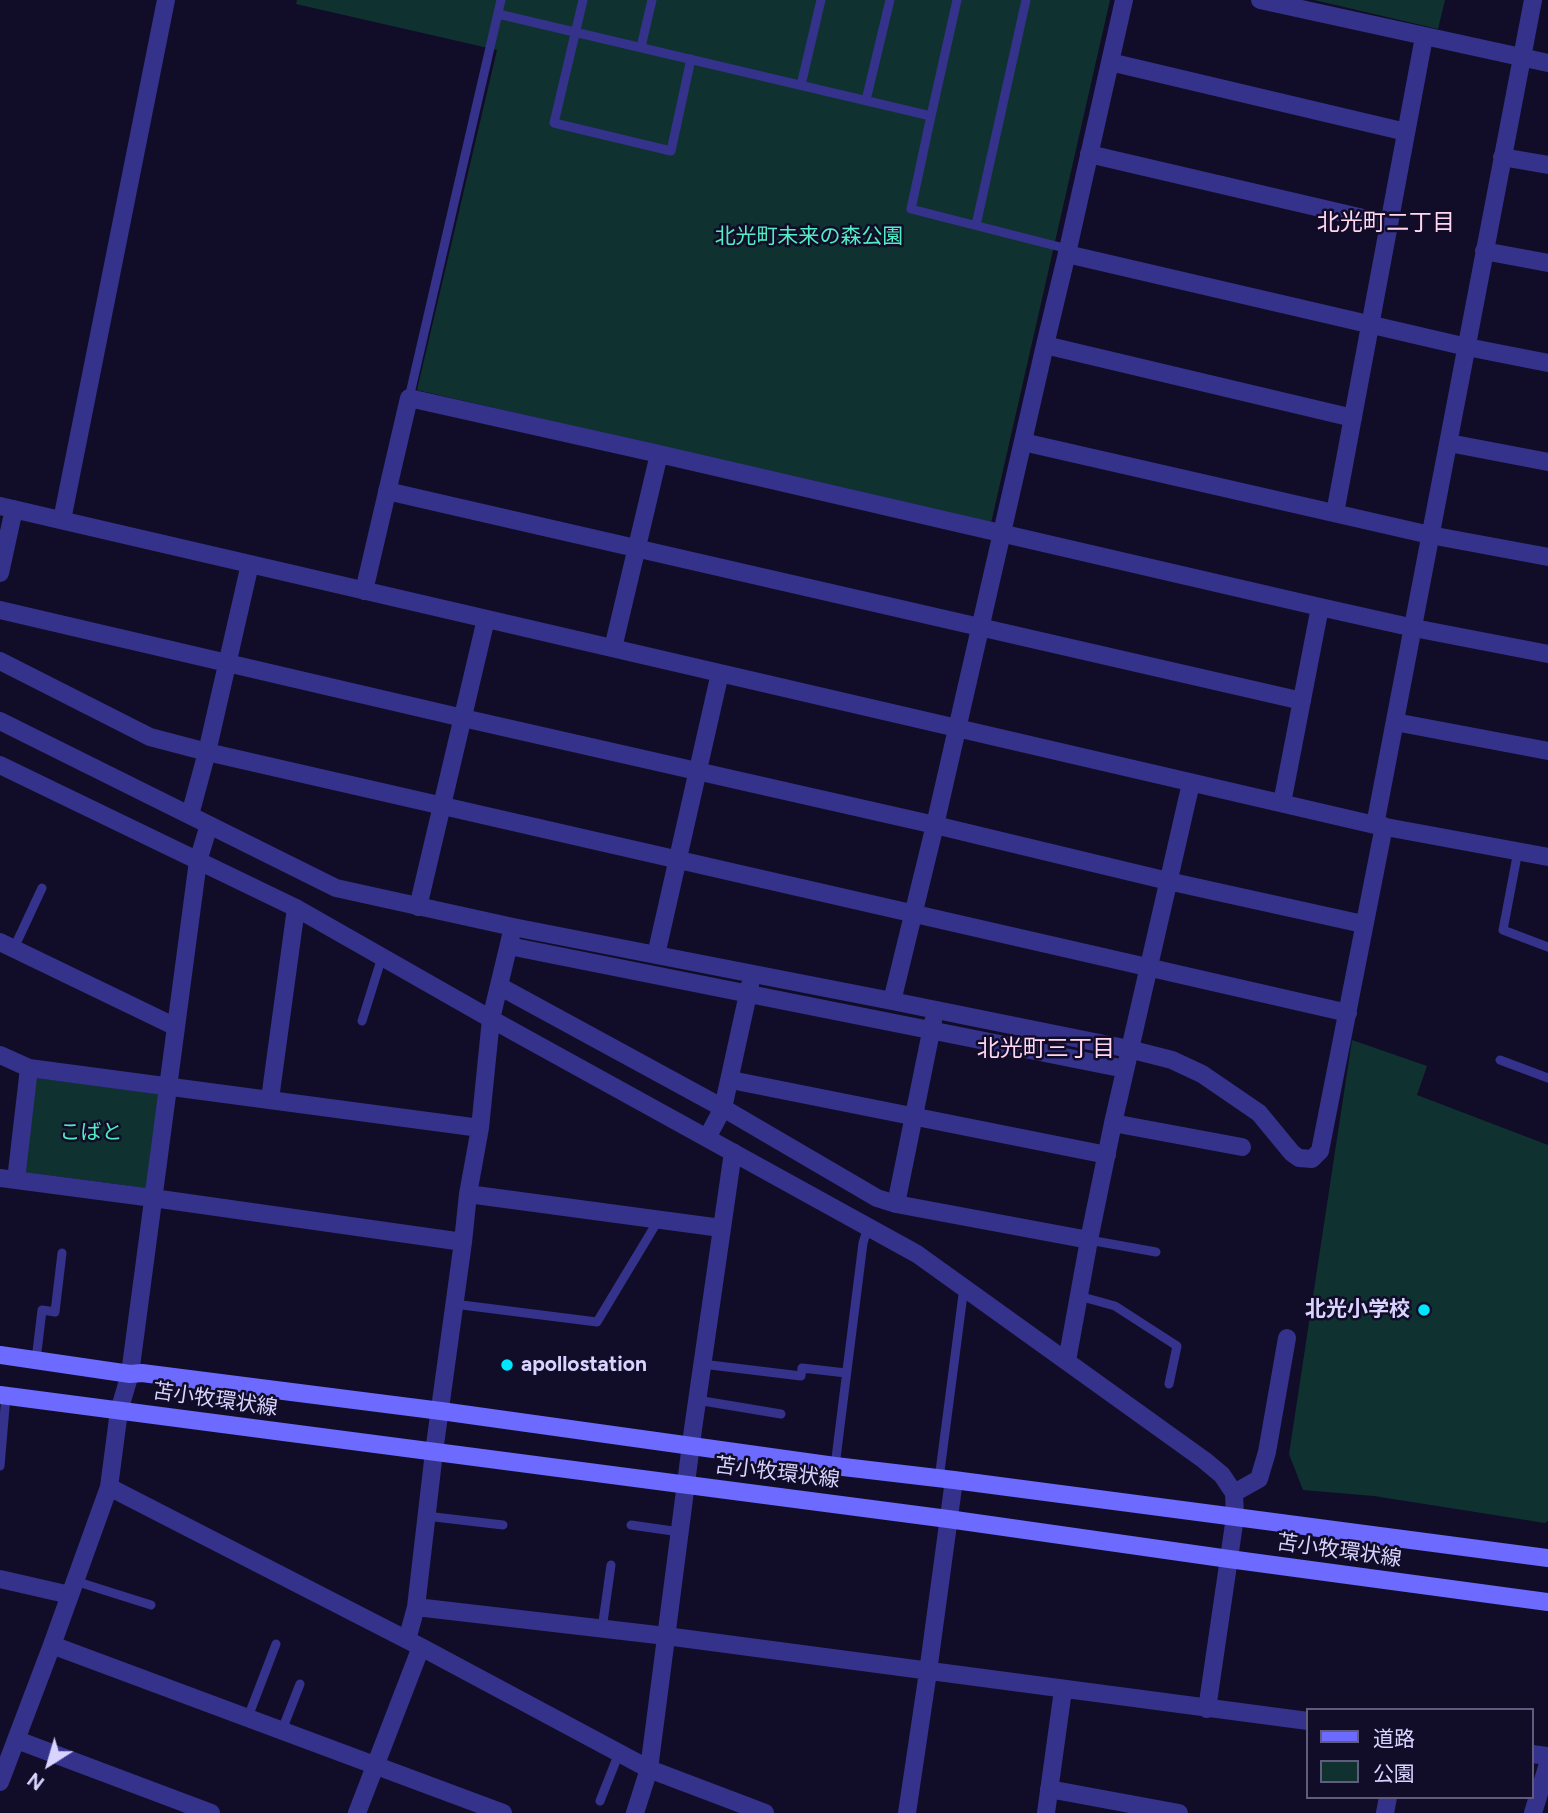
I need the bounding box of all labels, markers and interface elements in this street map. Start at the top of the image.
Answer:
district label: 北光町二丁目 [1317,209,1455,237]
park label: 北光町未来の森公園 [715,224,903,250]
district label: 北光町三丁目 [977,1035,1115,1063]
park label: こばと [60,1120,122,1146]
place label: 北光小学校 [1305,1297,1410,1323]
marker: 北光小学校 [1416,1302,1432,1318]
place label: apollostation [521,1352,647,1378]
marker: apollostation [499,1357,515,1373]
street label: 苫小牧環状線 [151,1379,279,1421]
street label: 苫小牧環状線 [713,1453,841,1493]
street label: 苫小牧環状線 [1275,1530,1403,1572]
legend [1306,1708,1534,1799]
text: 道路 [1373,1726,1415,1751]
north arrow [14,1729,84,1799]
text: 公園 [1373,1761,1415,1786]
text: N [23,1768,49,1795]

